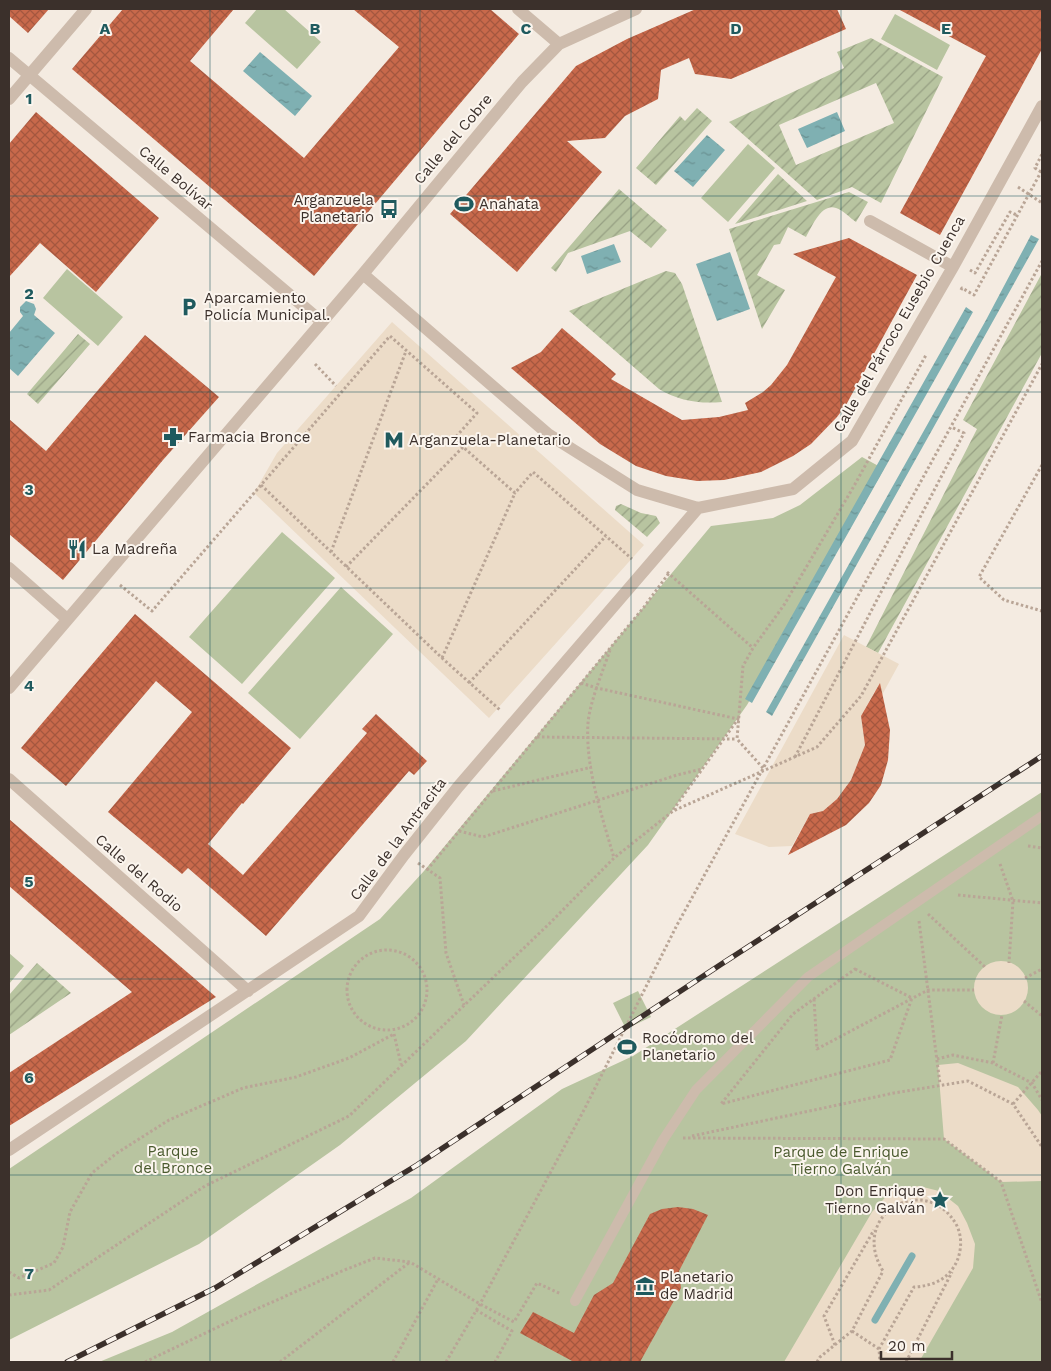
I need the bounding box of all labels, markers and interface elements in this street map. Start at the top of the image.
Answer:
text: A [100,19,111,38]
text: B [310,19,321,38]
text: C [521,19,532,38]
text: D [730,19,742,38]
text: E [941,19,951,38]
text: 1 [26,89,32,108]
street label: Calle del Cobre [410,90,496,188]
street label: Calle Bolívar [135,142,217,214]
place label: Arganzuela Planetario [294,191,375,226]
sports icon: Anahata [453,193,475,215]
place label: Anahata [479,195,539,213]
bus stop icon: Arganzuela Planetario [378,198,400,220]
street label: Calle del Párroco Eusebio Cuenca [829,212,969,436]
text: 2 [24,284,34,303]
place label: Aparcamiento Policía Municipal. [204,289,330,324]
parking icon: Aparcamiento Policía Municipal. [178,296,200,318]
pharmacy icon: Farmacia Bronce [162,426,184,448]
place label: Farmacia Bronce [188,428,310,446]
metro station icon: Arganzuela-Planetario [383,429,405,451]
place label: Arganzuela-Planetario [409,431,571,449]
text: 3 [24,480,34,499]
restaurant icon: La Madreña [66,538,88,560]
place label: La Madreña [92,540,178,558]
text: 4 [24,676,34,695]
street label: Calle de la Antracita [346,774,450,904]
street label: Calle del Rodio [92,830,186,916]
text: 5 [24,872,34,891]
place label: Rocódromo del Planetario [642,1029,754,1064]
sports icon: Rocódromo del Planetario [616,1036,638,1058]
text: 6 [24,1068,34,1087]
park label: Parque del Bronce [134,1142,212,1177]
park label: Parque de Enrique Tierno Galván [773,1143,909,1178]
place label: Don Enrique Tierno Galván [825,1182,925,1217]
place icon: Don Enrique Tierno Galván [929,1189,951,1211]
text: 7 [24,1264,34,1283]
place label: Planetario de Madrid [660,1268,734,1303]
museum icon: Planetario de Madrid [634,1275,656,1297]
scale bar [881,1328,952,1360]
text: 20 m [888,1337,926,1355]

